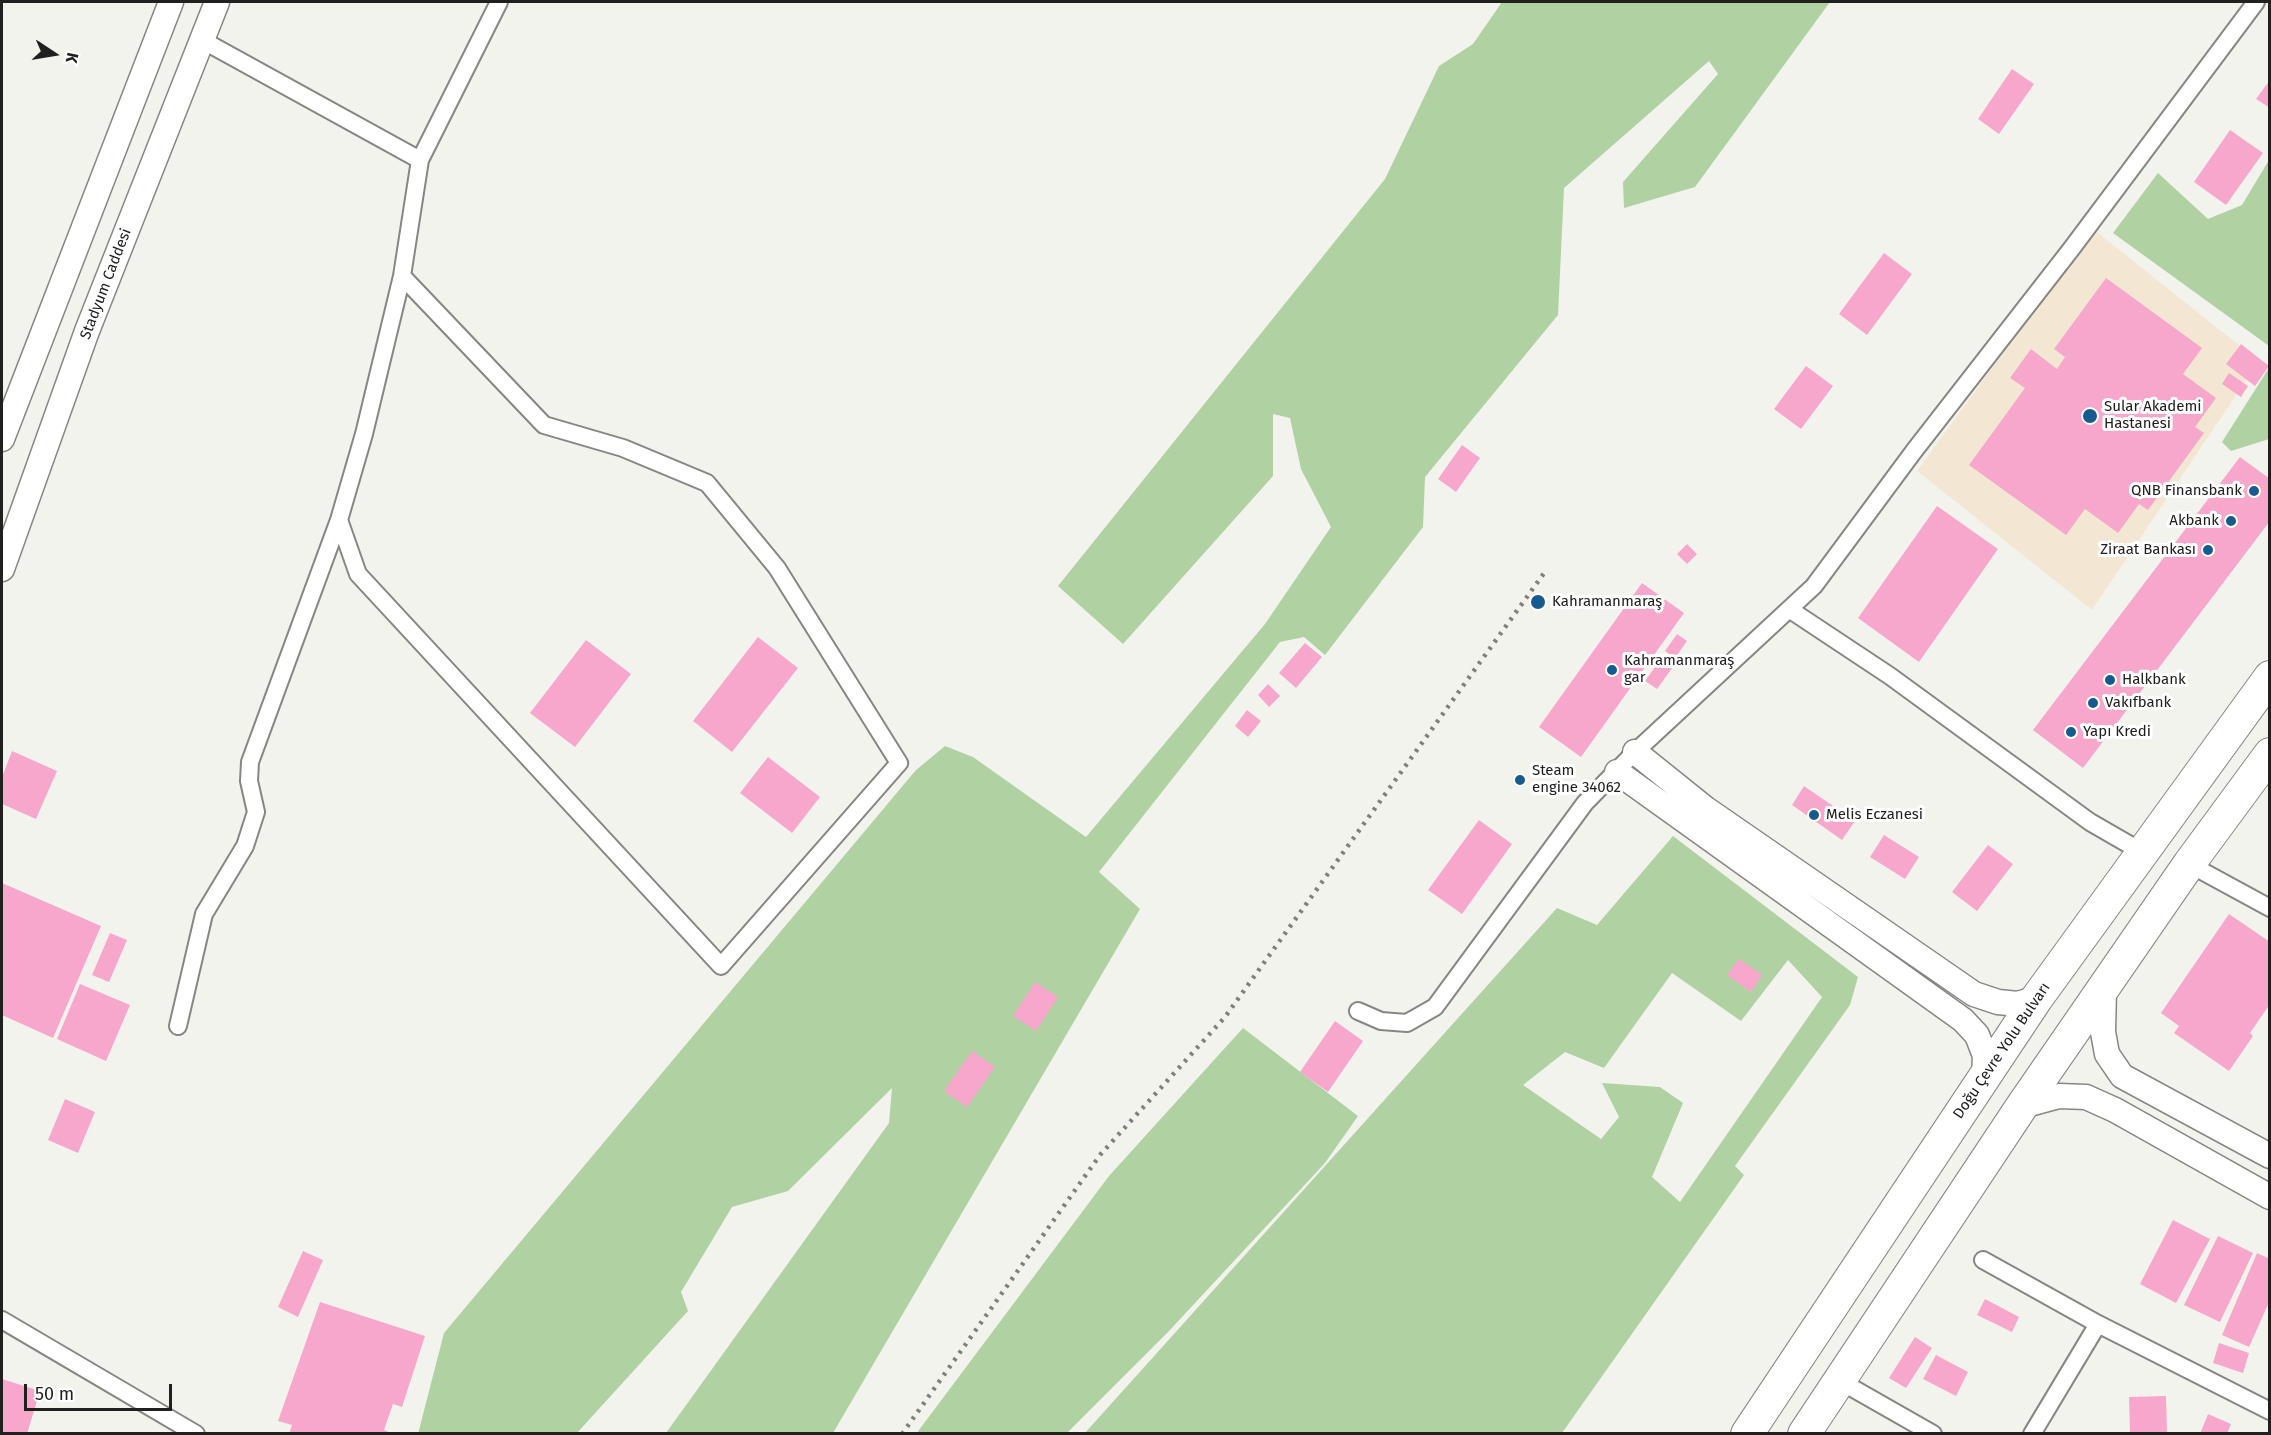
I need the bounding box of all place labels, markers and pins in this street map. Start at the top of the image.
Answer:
place label: Sular Akademi Hastanesi [2104,398,2202,433]
marker: Sular Akademi Hastanesi [2081,407,2099,425]
place label: QNB Finansbank [2131,482,2242,500]
marker: QNB Finansbank [2247,484,2261,498]
place label: Akbank [2169,512,2219,530]
marker: Akbank [2224,514,2238,528]
place label: Ziraat Bankası [2100,541,2196,559]
marker: Ziraat Bankası [2201,543,2215,557]
marker: Kahramanmaraş [1529,593,1547,611]
place label: Kahramanmaraş [1552,593,1662,611]
place label: Kahramanmaraş gar [1624,652,1734,687]
marker: Kahramanmaraş gar [1605,663,1619,677]
place label: Halkbank [2122,671,2186,689]
marker: Halkbank [2103,673,2117,687]
place label: Vakıfbank [2105,694,2171,712]
marker: Vakıfbank [2086,696,2100,710]
place label: Yapı Kredi [2083,723,2151,741]
marker: Yapı Kredi [2064,725,2078,739]
place label: Steam engine 34062 [1532,762,1621,797]
marker: Steam engine 34062 [1513,773,1527,787]
place label: Melis Eczanesi [1826,806,1923,824]
marker: Melis Eczanesi [1807,808,1821,822]

